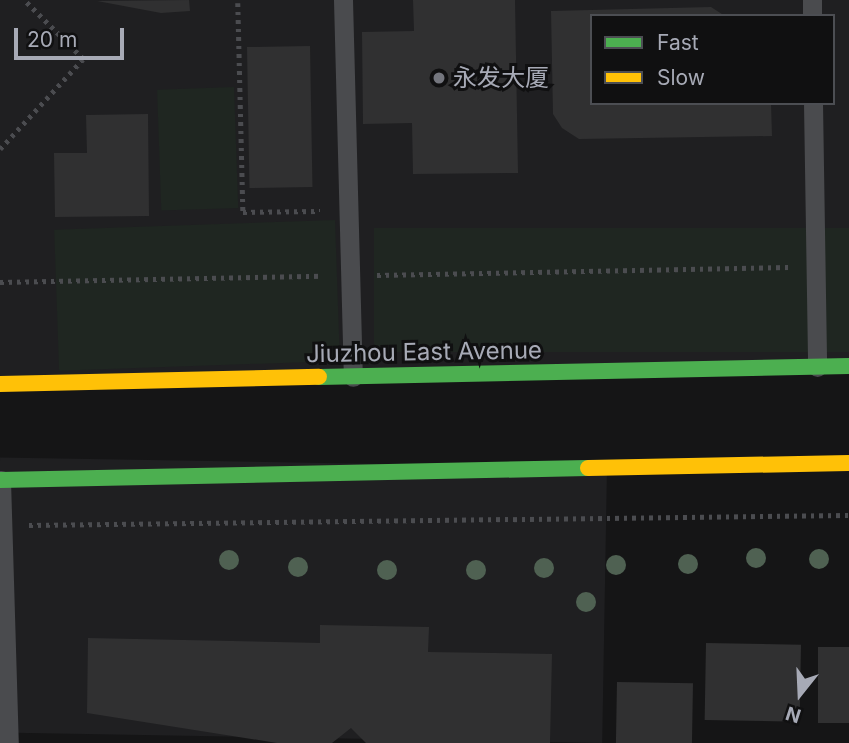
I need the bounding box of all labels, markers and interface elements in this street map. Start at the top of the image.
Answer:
scale bar [18,14,128,58]
legend [590,14,835,105]
text: 20 m [27,27,77,52]
text: Fast [657,30,699,55]
place label: 永发大厦 [453,64,549,92]
text: Slow [657,65,705,90]
marker: 永发大厦 [431,70,447,86]
street label: Jiuzhou East Avenue [306,336,542,368]
north arrow [765,659,835,729]
text: N [783,701,804,728]

